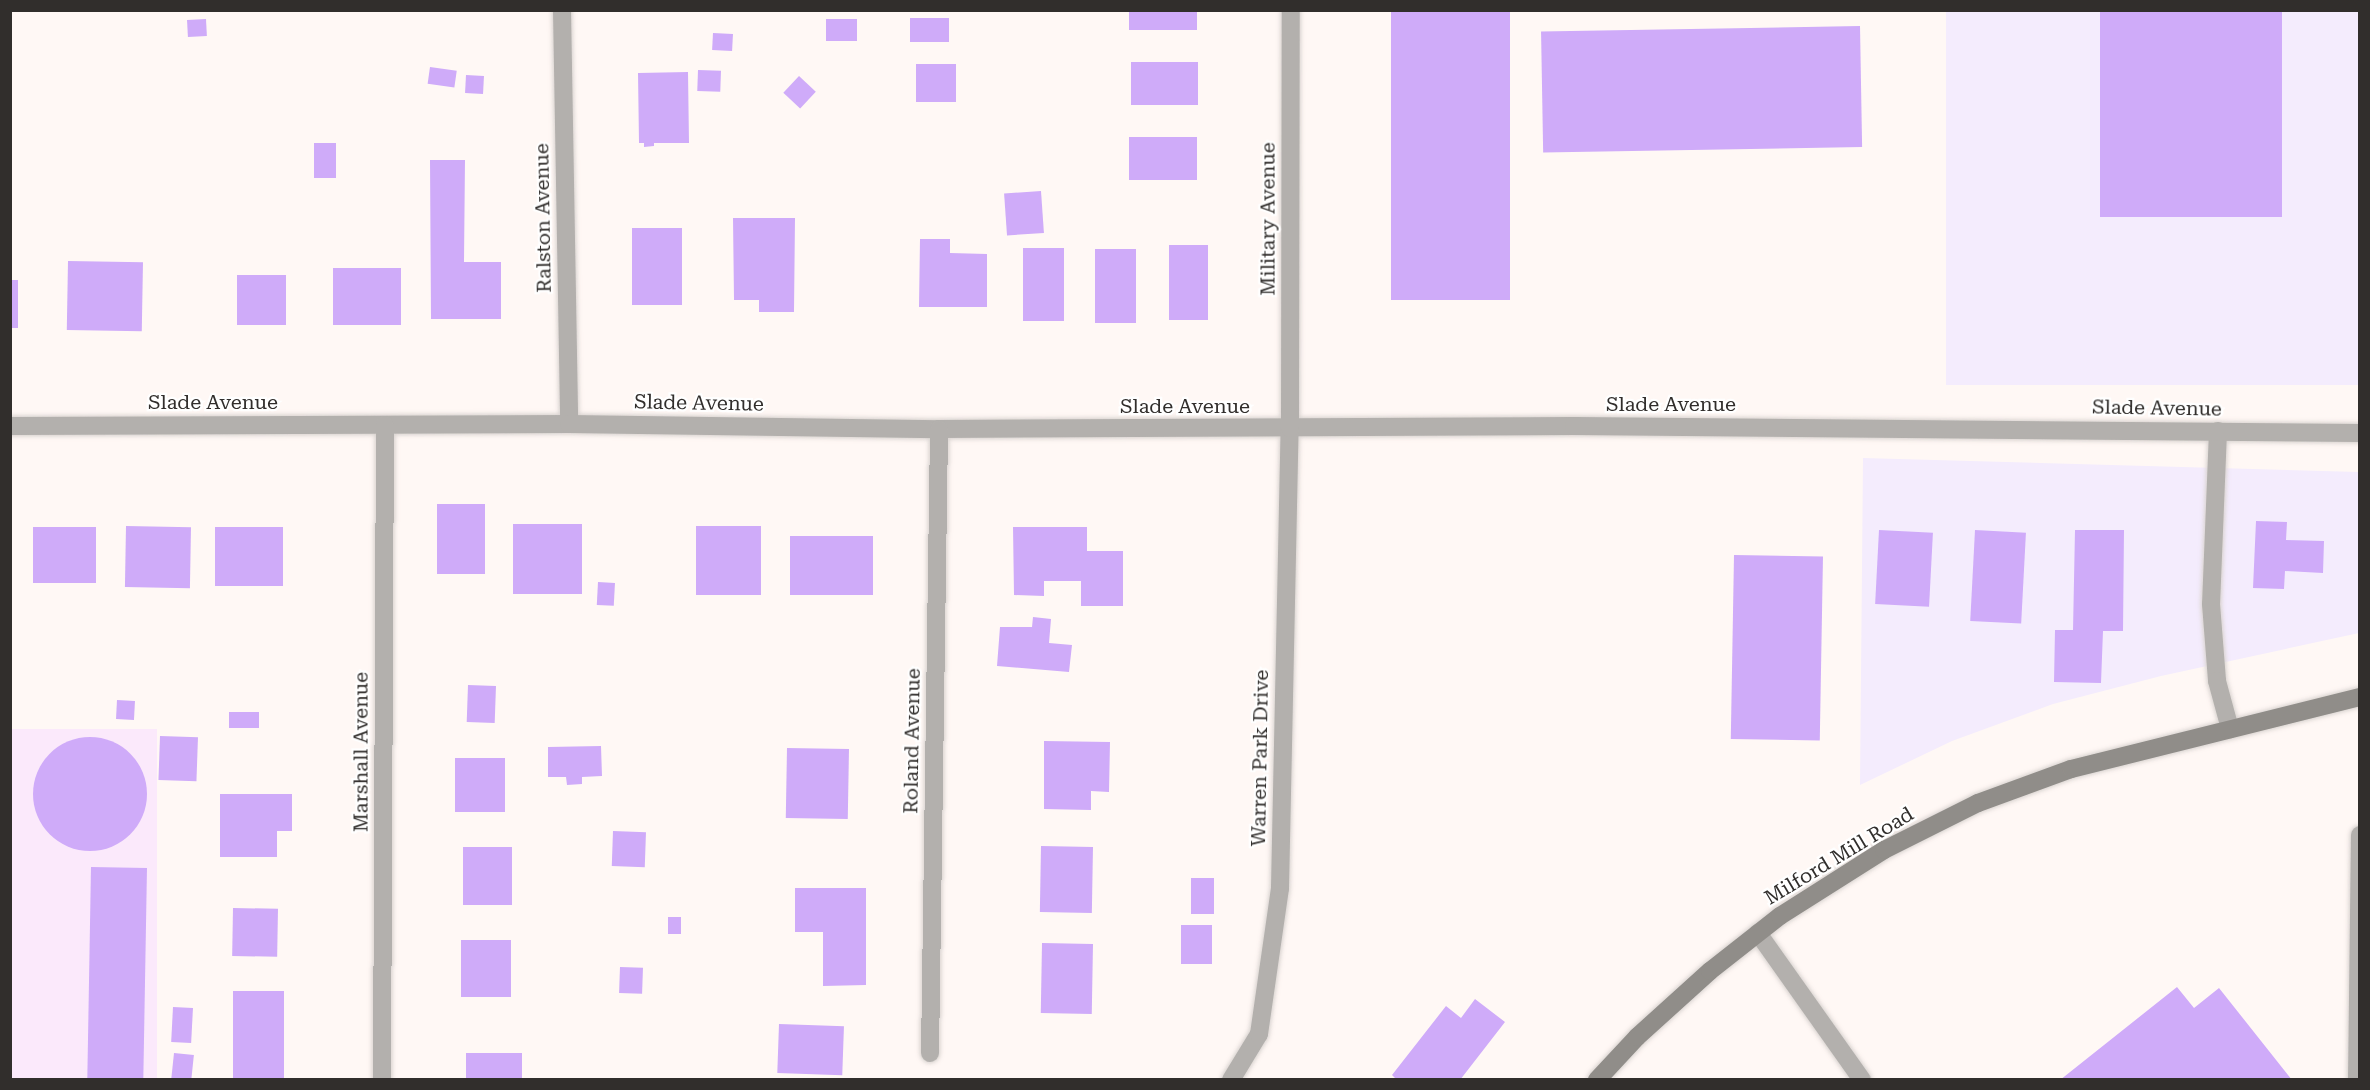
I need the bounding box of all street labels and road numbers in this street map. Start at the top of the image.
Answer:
street label: Military Avenue [1256,142,1280,296]
street label: Ralston Avenue [530,143,556,293]
street label: Slade Avenue [148,390,278,414]
street label: Slade Avenue [634,390,764,416]
street label: Slade Avenue [1606,392,1736,416]
street label: Slade Avenue [1120,394,1250,418]
street label: Slade Avenue [2092,395,2222,421]
street label: Roland Avenue [899,668,925,814]
street label: Warren Park Drive [1246,669,1274,847]
street label: Marshall Avenue [349,672,373,832]
street label: Milford Mill Road [1760,802,1918,910]

